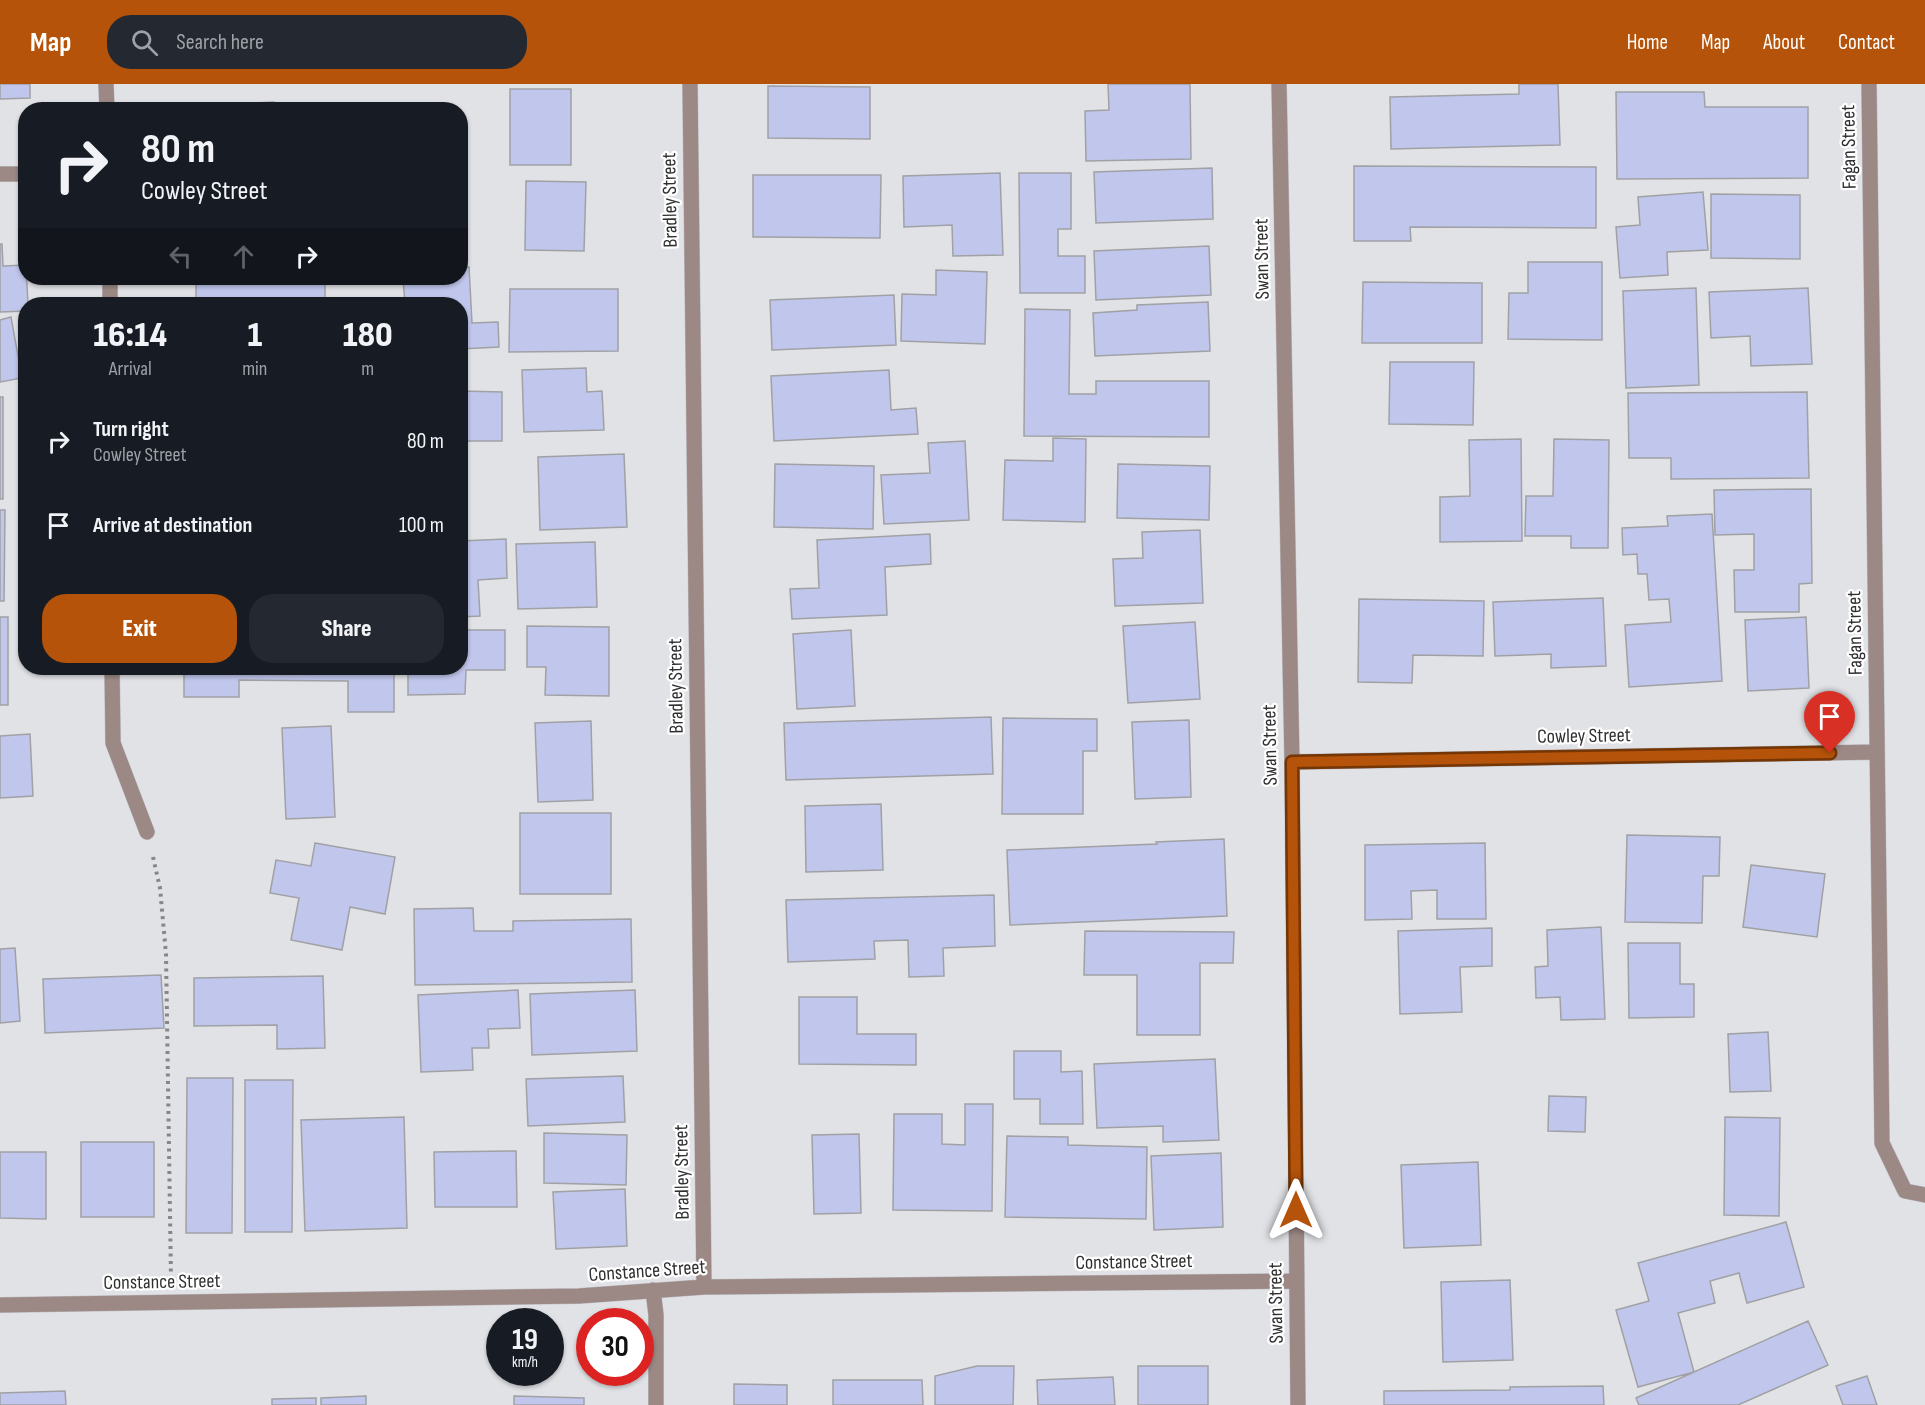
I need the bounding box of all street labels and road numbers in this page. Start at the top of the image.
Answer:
street label: Fagan Street [1836,105,1862,189]
street label: Bradley Street [657,152,683,248]
street label: Swan Street [1249,218,1275,300]
street label: Fagan Street [1842,591,1868,675]
street label: Bradley Street [663,638,689,734]
street label: Swan Street [1257,704,1283,786]
street label: Cowley Street [1537,723,1631,749]
street label: Bradley Street [669,1124,695,1220]
street label: Constance Street [1075,1249,1193,1275]
street label: Constance Street [588,1255,706,1287]
street label: Swan Street [1263,1262,1289,1344]
street label: Constance Street [103,1269,221,1295]

